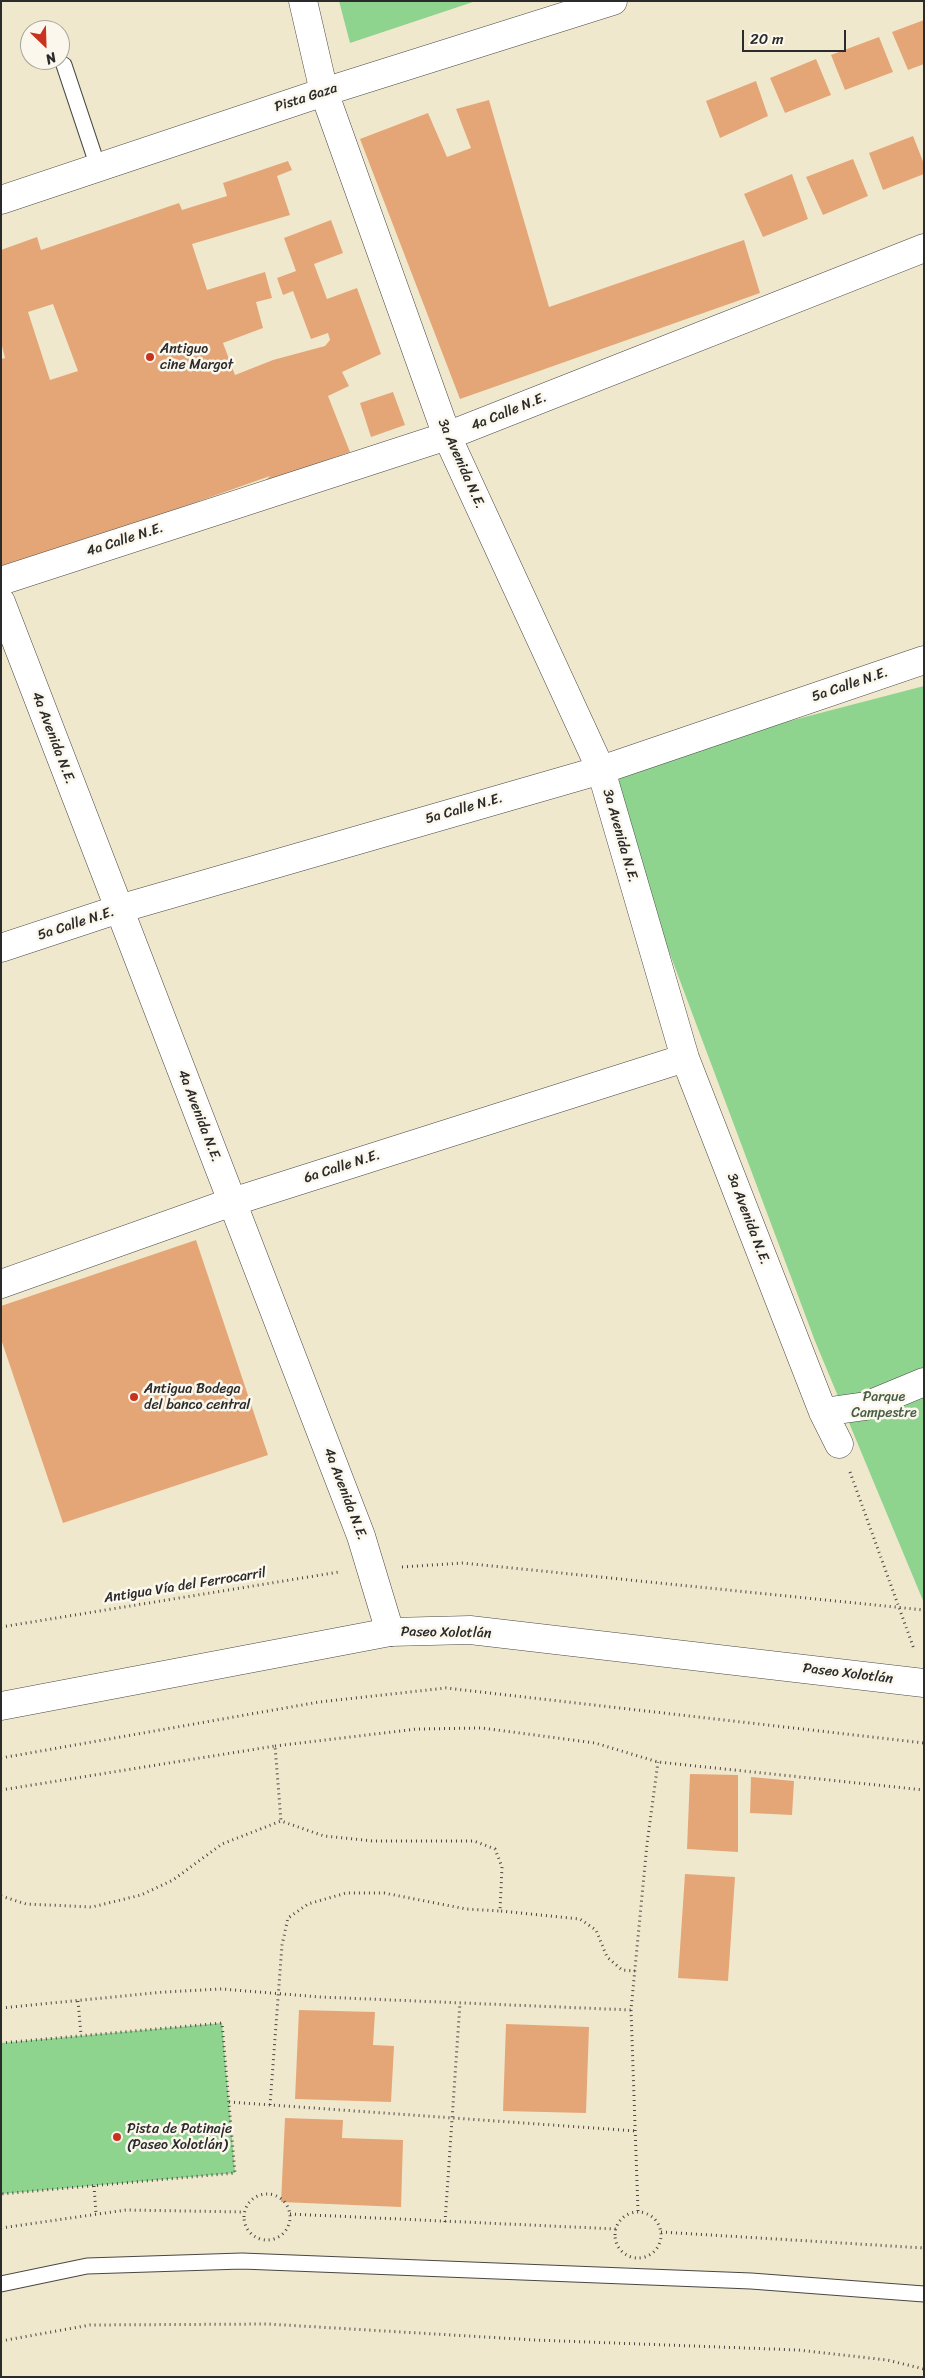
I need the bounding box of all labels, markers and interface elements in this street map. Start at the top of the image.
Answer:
north arrow [20,20,70,70]
scale bar [745,20,849,52]
text: 20 m [750,26,784,52]
text: N [41,45,60,72]
street label: Pista Gaza [272,80,340,116]
place label: Antiguo cine Margot [160,341,233,374]
marker: Antiguo cine Margot [144,351,156,363]
street label: 4a Calle N.E. [469,389,549,435]
street label: 3a Avenida N.E. [434,416,488,512]
street label: 4a Calle N.E. [84,520,166,560]
street label: 5a Calle N.E. [810,664,890,706]
street label: 4a Avenida N.E. [28,689,78,787]
street label: 3a Avenida N.E. [599,787,641,885]
street label: 5a Calle N.E. [423,790,505,828]
street label: 5a Calle N.E. [35,904,117,944]
street label: 4a Avenida N.E. [174,1067,224,1165]
street label: 6a Calle N.E. [302,1147,382,1187]
street label: 3a Avenida N.E. [723,1171,773,1267]
place label: Antigua Bodega del banco central [144,1381,250,1414]
park label: Parque Campestre [851,1389,917,1421]
marker: Antigua Bodega del banco central [128,1391,140,1403]
street label: 4a Avenida N.E. [320,1445,370,1543]
street label: Antigua Vía del Ferrocarril [103,1565,267,1607]
street label: Paseo Xolotlán [401,1624,491,1642]
street label: Paseo Xolotlán [802,1660,894,1688]
place label: Pista de Patinaje (Paseo Xolotlán) [127,2121,232,2154]
marker: Pista de Patinaje (Paseo Xolotlán) [111,2131,123,2143]

